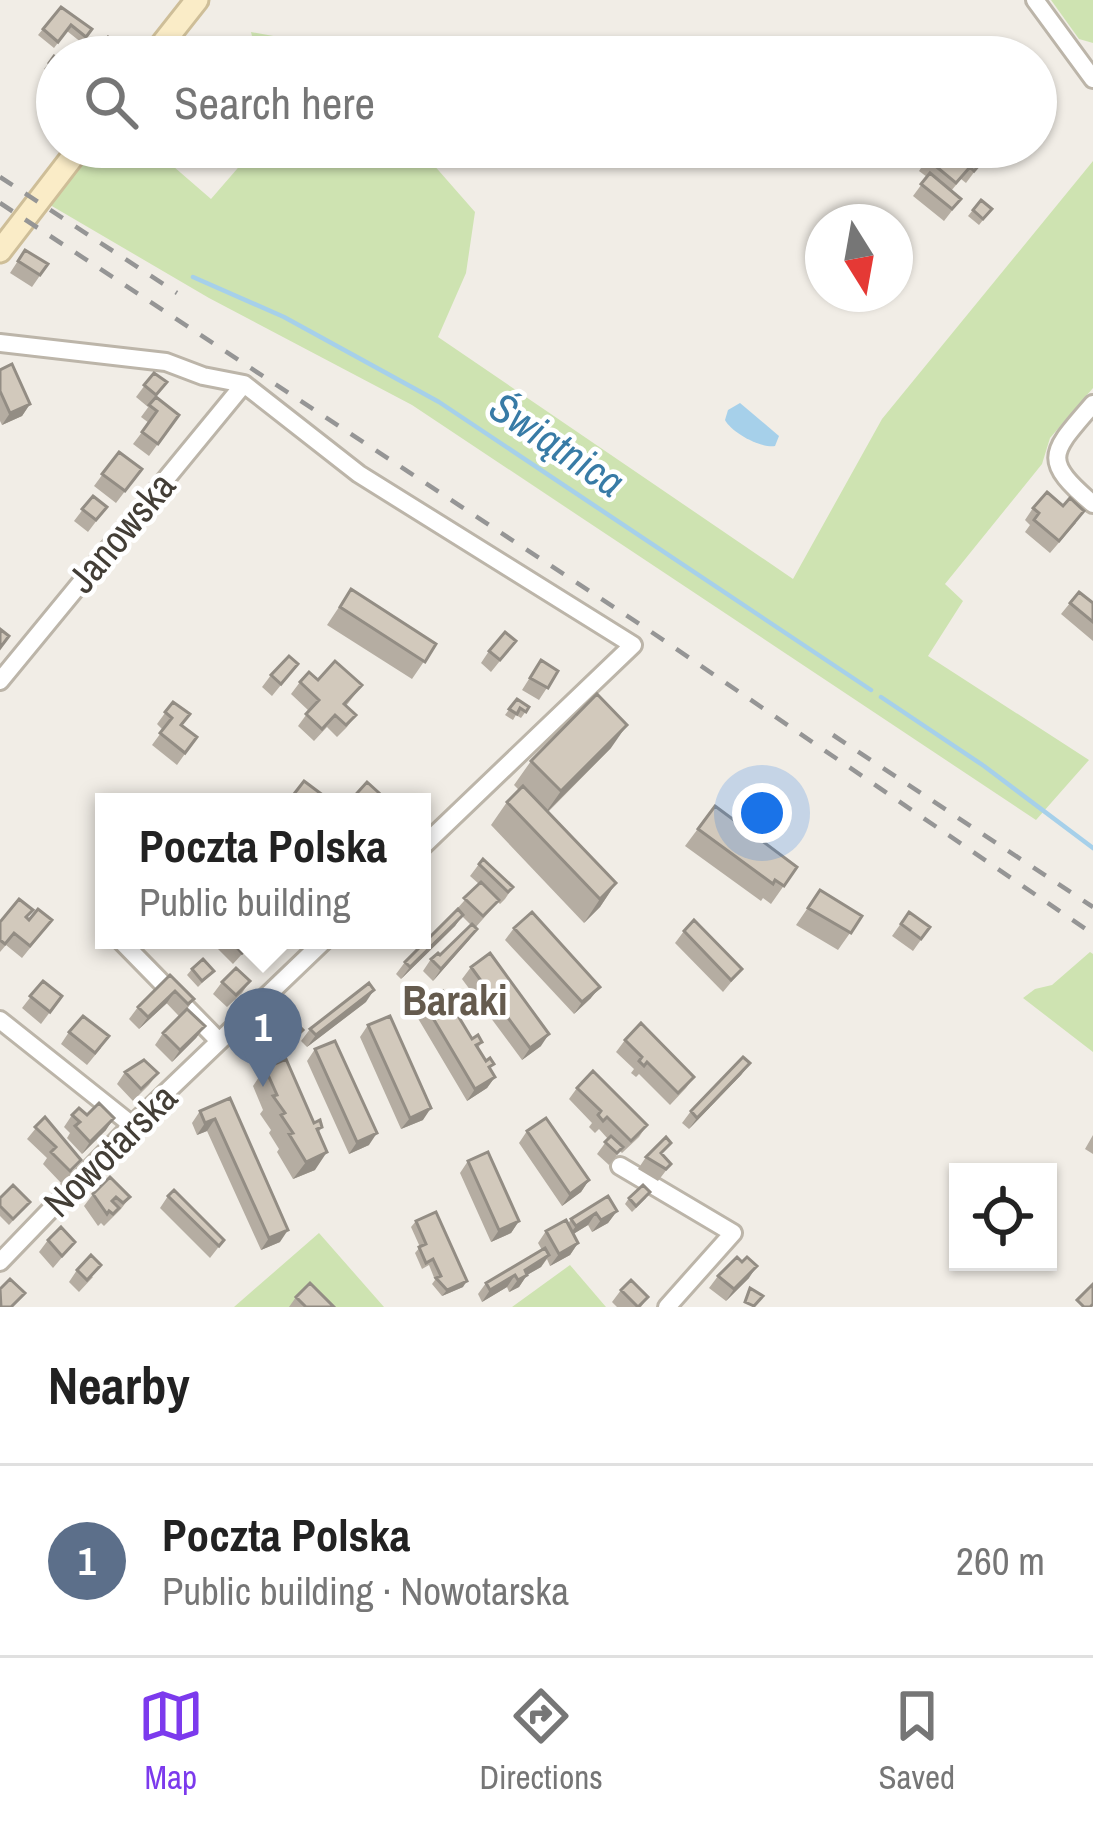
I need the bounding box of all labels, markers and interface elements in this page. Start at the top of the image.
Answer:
search box [36,36,1057,168]
icon: search [78,69,144,135]
text: Search here [174,72,375,133]
north arrow [805,204,913,312]
water label: Świątnica [479,378,635,510]
street label: Janowska [55,461,187,603]
your location [732,783,792,843]
popup [95,793,431,949]
text: Poczta Polska [139,815,387,876]
text: Public building [139,876,350,928]
district label: Baraki [402,972,508,1028]
pin: 1 [224,988,302,1087]
street label: Nowotarska [32,1072,188,1228]
map controls [949,1163,1057,1271]
button: locate [949,1163,1057,1271]
text: Nearby [48,1351,190,1420]
text: Poczta Polska [162,1504,410,1565]
text: 1 [78,1535,96,1587]
text: 260 m [956,1535,1045,1587]
text: Public building · Nowotarska [162,1565,569,1617]
tab: Map [138,1683,204,1799]
tab: Directions [479,1683,603,1799]
tab: Saved [878,1683,955,1799]

